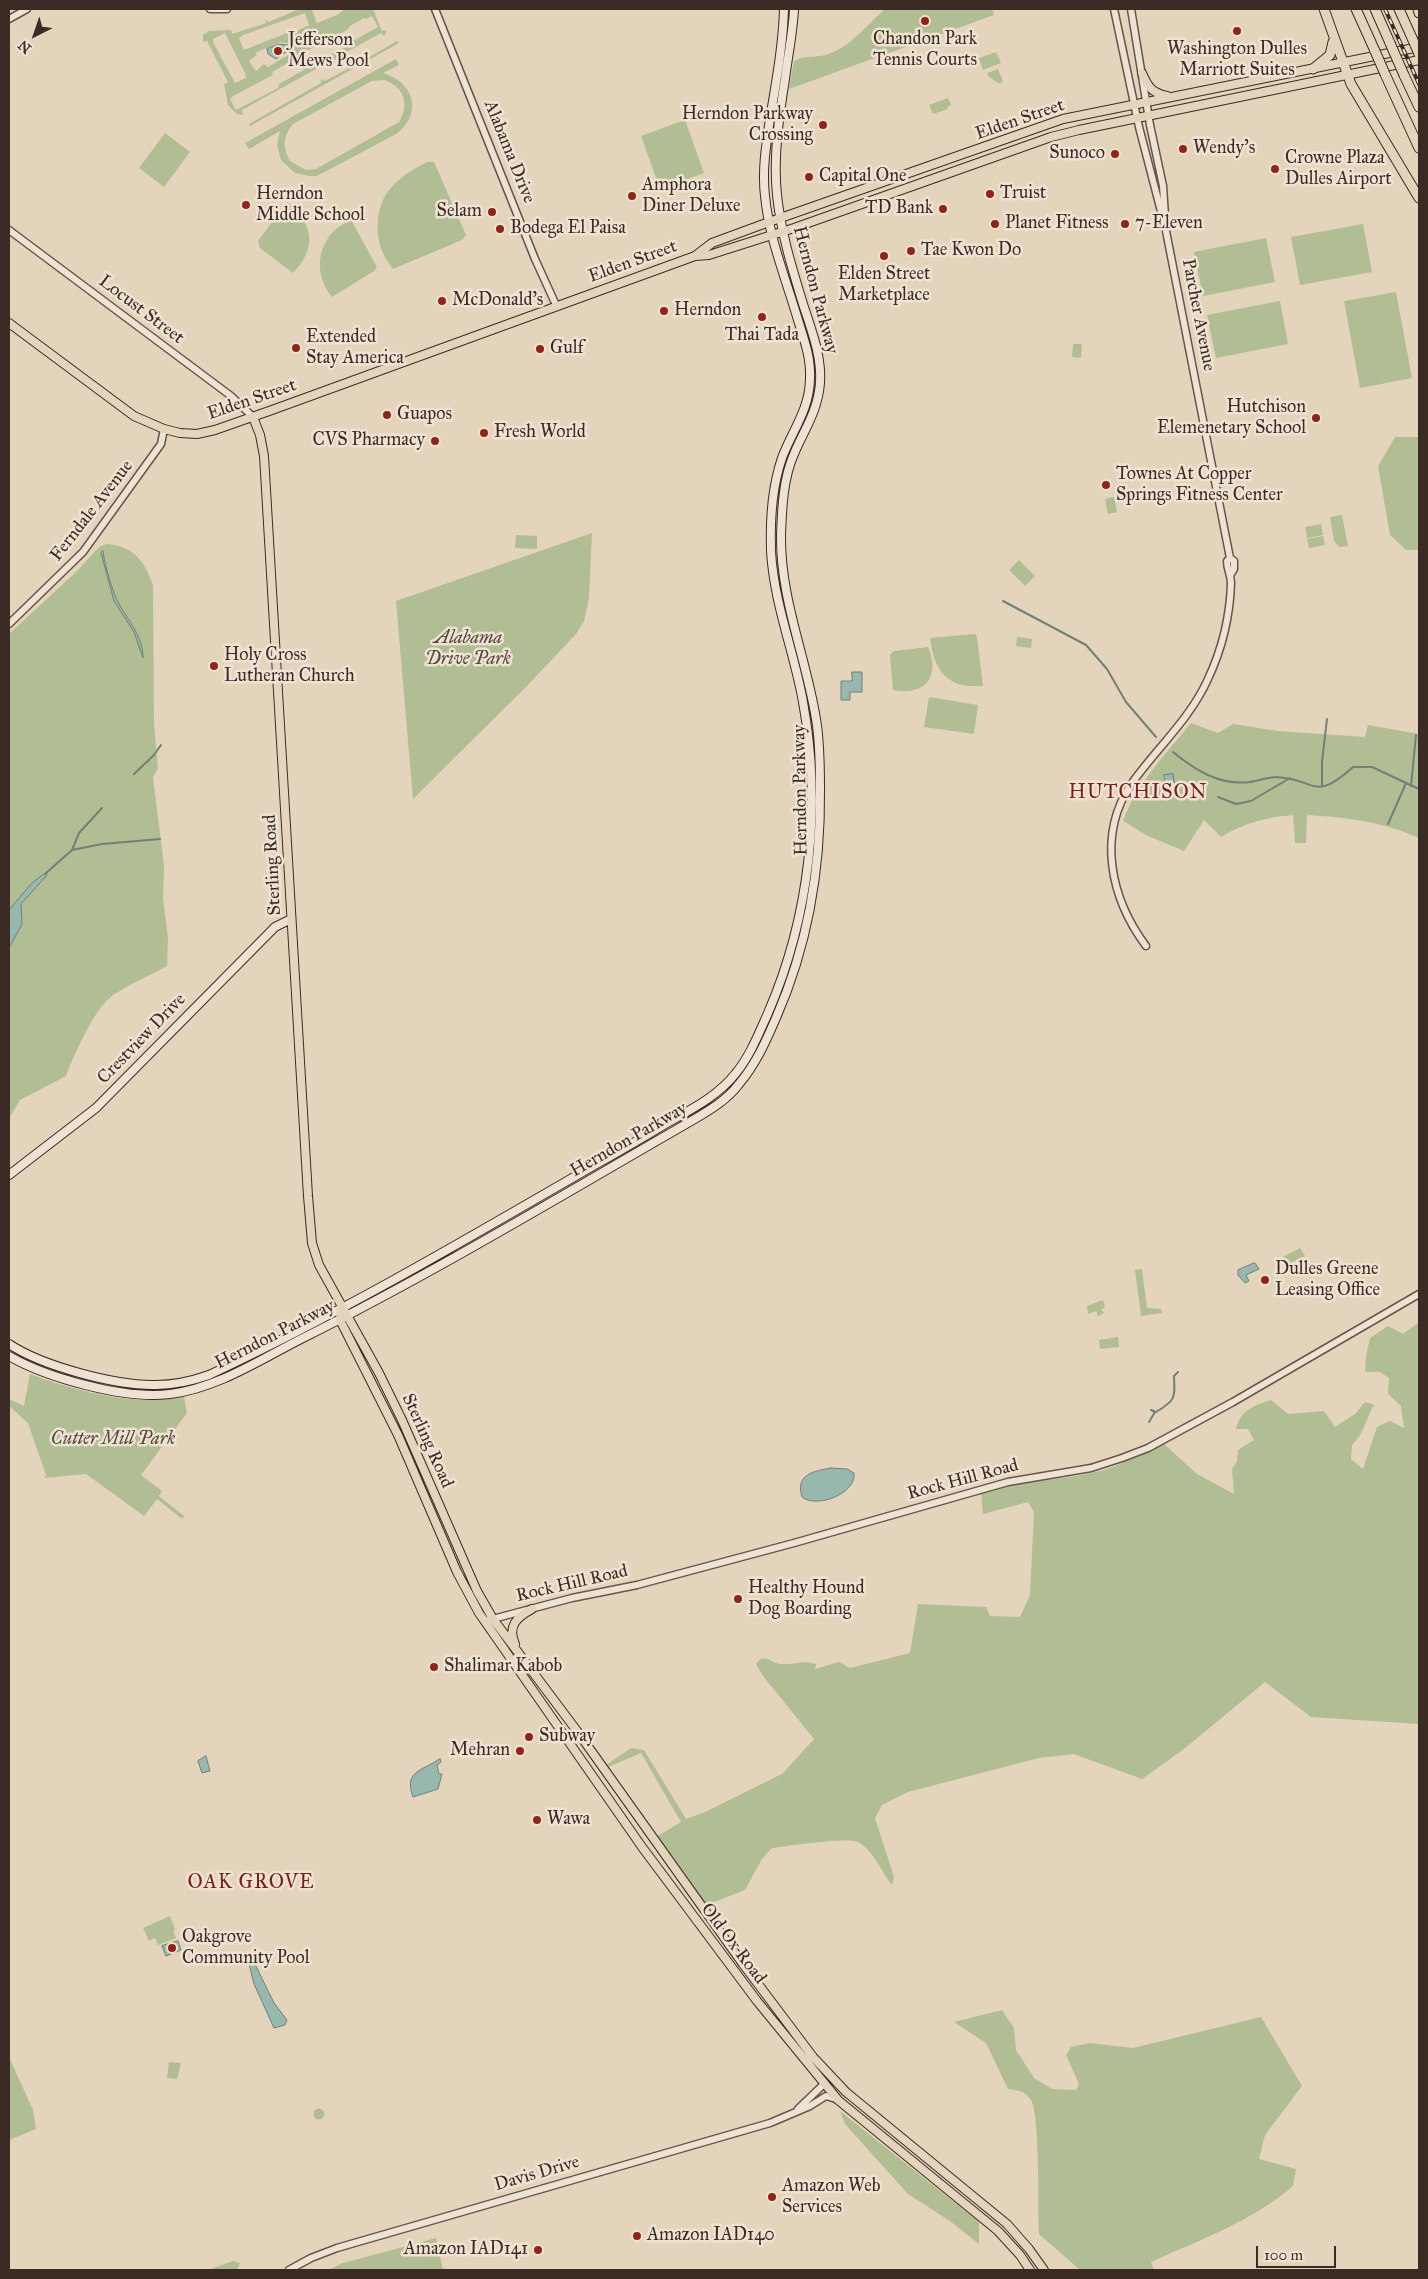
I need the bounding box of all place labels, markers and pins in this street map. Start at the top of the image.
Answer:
marker: Chandon Park Tennis Courts [919,15,931,27]
marker: Washington Dulles Marriott Suites [1231,25,1243,37]
place label: Chandon Park Tennis Courts [873,29,977,72]
place label: Jefferson Mews Pool [288,30,369,72]
place label: Washington Dulles Marriott Suites [1167,39,1307,82]
marker: Jefferson Mews Pool [272,45,284,57]
place label: Herndon Parkway Crossing [682,104,813,146]
marker: Herndon Parkway Crossing [817,119,829,131]
place label: Wendy's [1193,138,1255,160]
place label: Sunoco [1049,143,1105,165]
marker: Wendy's [1177,143,1189,155]
marker: Sunoco [1109,148,1121,160]
place label: Crowne Plaza Dulles Airport [1285,148,1392,190]
marker: Crowne Plaza Dulles Airport [1269,163,1281,175]
place label: Capital One [819,166,906,188]
marker: Capital One [803,171,815,183]
place label: Amphora Diner Deluxe [642,175,740,218]
place label: Truist [1000,183,1046,205]
place label: Herndon Middle School [256,184,365,226]
marker: Truist [984,188,996,200]
marker: Amphora Diner Deluxe [626,190,638,202]
place label: TD Bank [865,198,933,220]
marker: Herndon Middle School [240,199,252,211]
place label: Selam [437,201,482,223]
marker: TD Bank [937,203,949,215]
marker: Selam [486,206,498,218]
place label: Planet Fitness [1005,213,1109,235]
place label: 7-Eleven [1135,213,1203,235]
place label: Bodega El Paisa [510,218,626,240]
marker: Planet Fitness [989,218,1001,230]
marker: 7-Eleven [1119,218,1131,230]
marker: Bodega El Paisa [494,223,506,235]
place label: Tae Kwon Do [921,240,1021,262]
marker: Tae Kwon Do [905,245,917,257]
marker: Elden Street Marketplace [878,250,890,262]
place label: Elden Street Marketplace [838,264,930,306]
place label: McDonald's [452,290,543,312]
marker: McDonald's [436,295,448,307]
place label: Herndon [674,300,741,322]
marker: Herndon [658,305,670,317]
marker: Thai Tada [756,311,768,323]
place label: Thai Tada [725,325,799,347]
place label: Extended Stay America [306,327,404,369]
place label: Gulf [550,338,584,360]
marker: Extended Stay America [290,342,302,354]
marker: Gulf [534,343,546,355]
place label: Hutchison Elemenetary School [1157,397,1306,439]
place label: Guapos [397,404,452,426]
marker: Guapos [381,409,393,421]
marker: Hutchison Elemenetary School [1310,412,1322,424]
place label: Fresh World [494,422,586,444]
marker: Fresh World [478,427,490,439]
place label: CVS Pharmacy [313,430,425,452]
marker: CVS Pharmacy [429,435,441,447]
place label: Townes At Copper Springs Fitness Center [1116,464,1283,506]
marker: Townes At Copper Springs Fitness Center [1100,479,1112,491]
place label: Holy Cross Lutheran Church [224,645,355,688]
marker: Holy Cross Lutheran Church [208,660,220,672]
place label: Dulles Greene Leasing Office [1275,1259,1380,1302]
marker: Dulles Greene Leasing Office [1259,1274,1271,1286]
place label: Healthy Hound Dog Boarding [748,1578,865,1620]
marker: Healthy Hound Dog Boarding [732,1593,744,1605]
place label: Shalimar Kabob [444,1656,562,1678]
marker: Shalimar Kabob [428,1661,440,1673]
place label: Subway [539,1726,595,1748]
marker: Subway [523,1731,535,1743]
place label: Mehran [450,1740,510,1762]
marker: Mehran [514,1745,526,1757]
place label: Wawa [547,1809,590,1831]
marker: Wawa [531,1814,543,1826]
place label: Oakgrove Community Pool [182,1927,310,1970]
marker: Oakgrove Community Pool [166,1942,178,1954]
place label: Amazon Web Services [782,2176,881,2218]
marker: Amazon Web Services [766,2191,778,2203]
place label: Amazon IAD140 [647,2225,775,2247]
marker: Amazon IAD140 [631,2230,643,2242]
place label: Amazon IAD141 [404,2239,528,2261]
marker: Amazon IAD141 [532,2244,544,2256]

